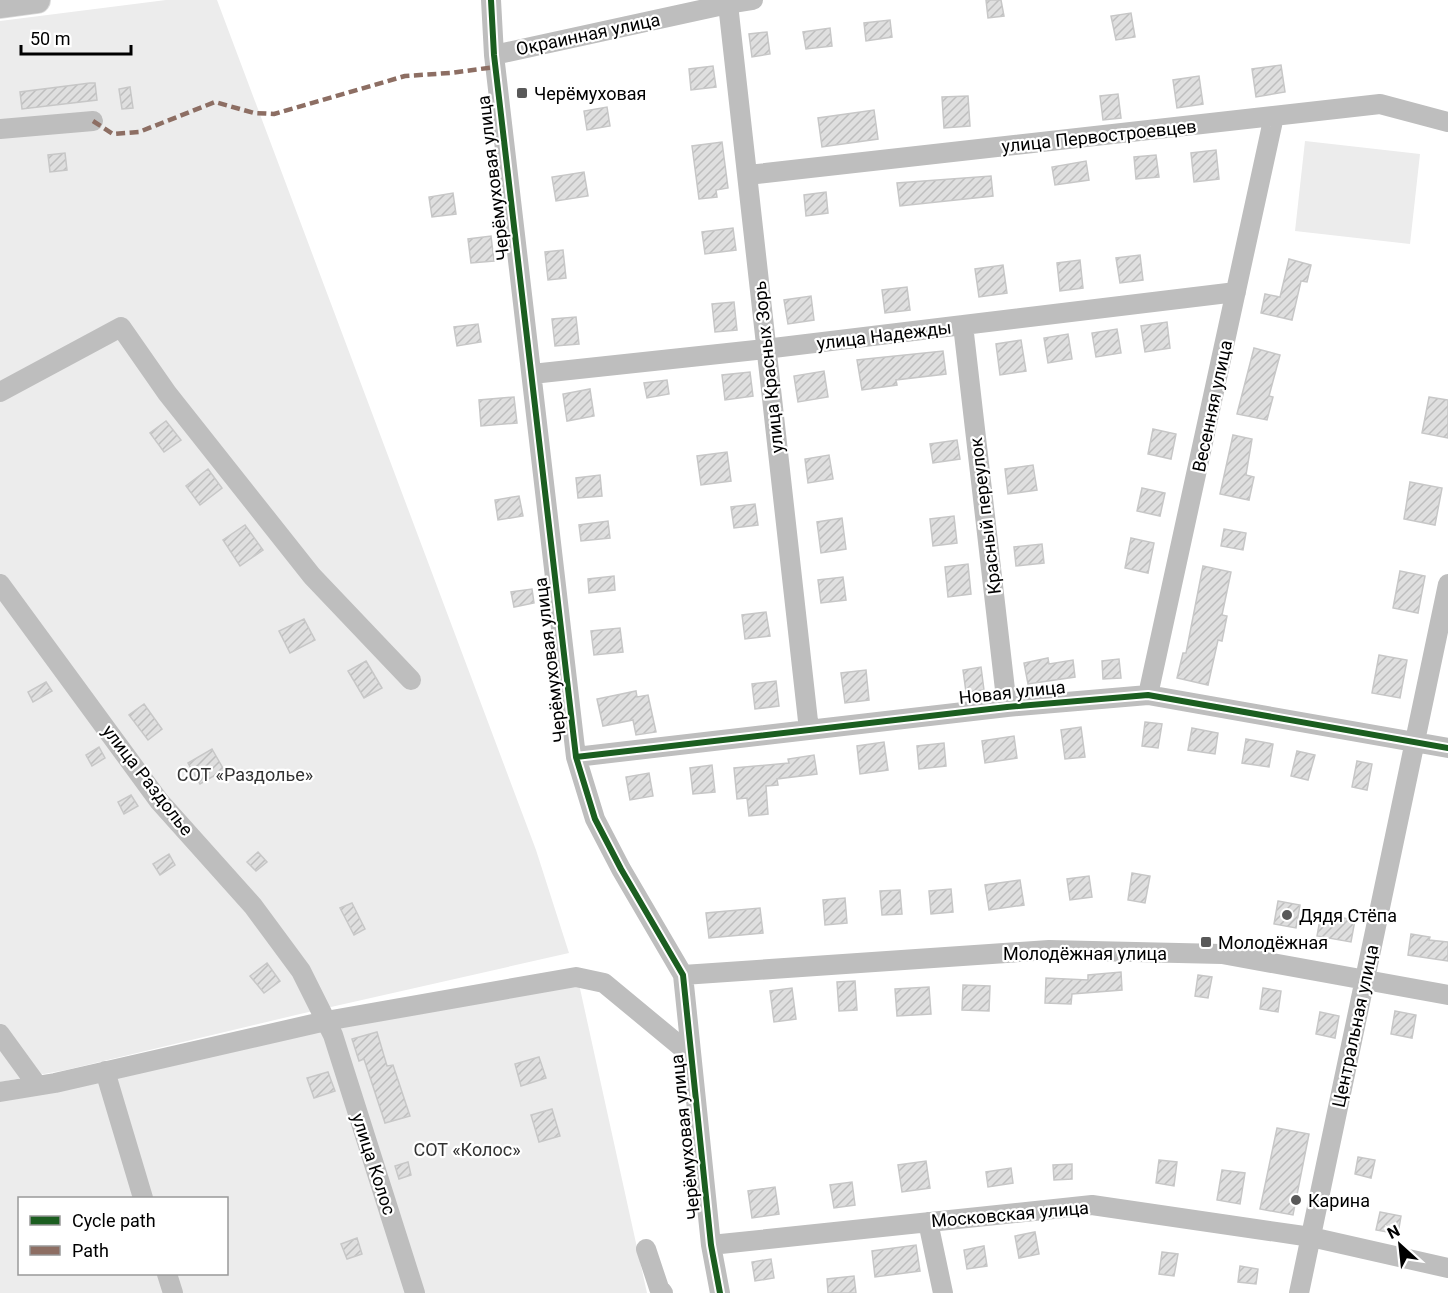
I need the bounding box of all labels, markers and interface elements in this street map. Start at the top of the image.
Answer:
street label: Окраинная улица [514,8,662,60]
scale bar [21,18,130,56]
text: 50 m [30,28,70,49]
place label: Черёмуховая [534,83,646,104]
marker: Черёмуховая [515,86,529,100]
street label: Черёмуховая улица [472,94,514,262]
street label: улица Первостроевцев [1001,115,1197,157]
street label: улица Красных Зорь [749,280,787,454]
street label: улица Надежды [815,316,953,354]
street label: Весенняя улица [1188,338,1236,474]
street label: Красный переулок [965,436,1005,596]
street label: Черёмуховая улица [529,576,571,744]
street label: Новая улица [958,676,1066,708]
street label: улица Раздолье [98,720,198,840]
park label: СОТ «Раздолье» [177,764,313,785]
place label: Дядя Стёпа [1299,905,1397,926]
marker: Дядя Стёпа [1280,908,1294,922]
place label: Молодёжная [1218,932,1328,953]
marker: Молодёжная [1199,935,1213,949]
street label: Молодёжная улица [1003,943,1167,964]
street label: Центральная улица [1327,943,1383,1109]
street label: Черёмуховая улица [666,1053,704,1221]
street label: улица Колос [348,1111,400,1217]
park label: СОТ «Колос» [413,1139,521,1160]
place label: Карина [1308,1190,1370,1211]
marker: Карина [1289,1193,1303,1207]
legend [18,1197,228,1275]
street label: Московская улица [930,1197,1090,1231]
text: Cycle path [72,1210,156,1231]
north arrow [1370,1215,1430,1275]
text: N [1384,1221,1403,1243]
text: Path [72,1240,109,1261]

